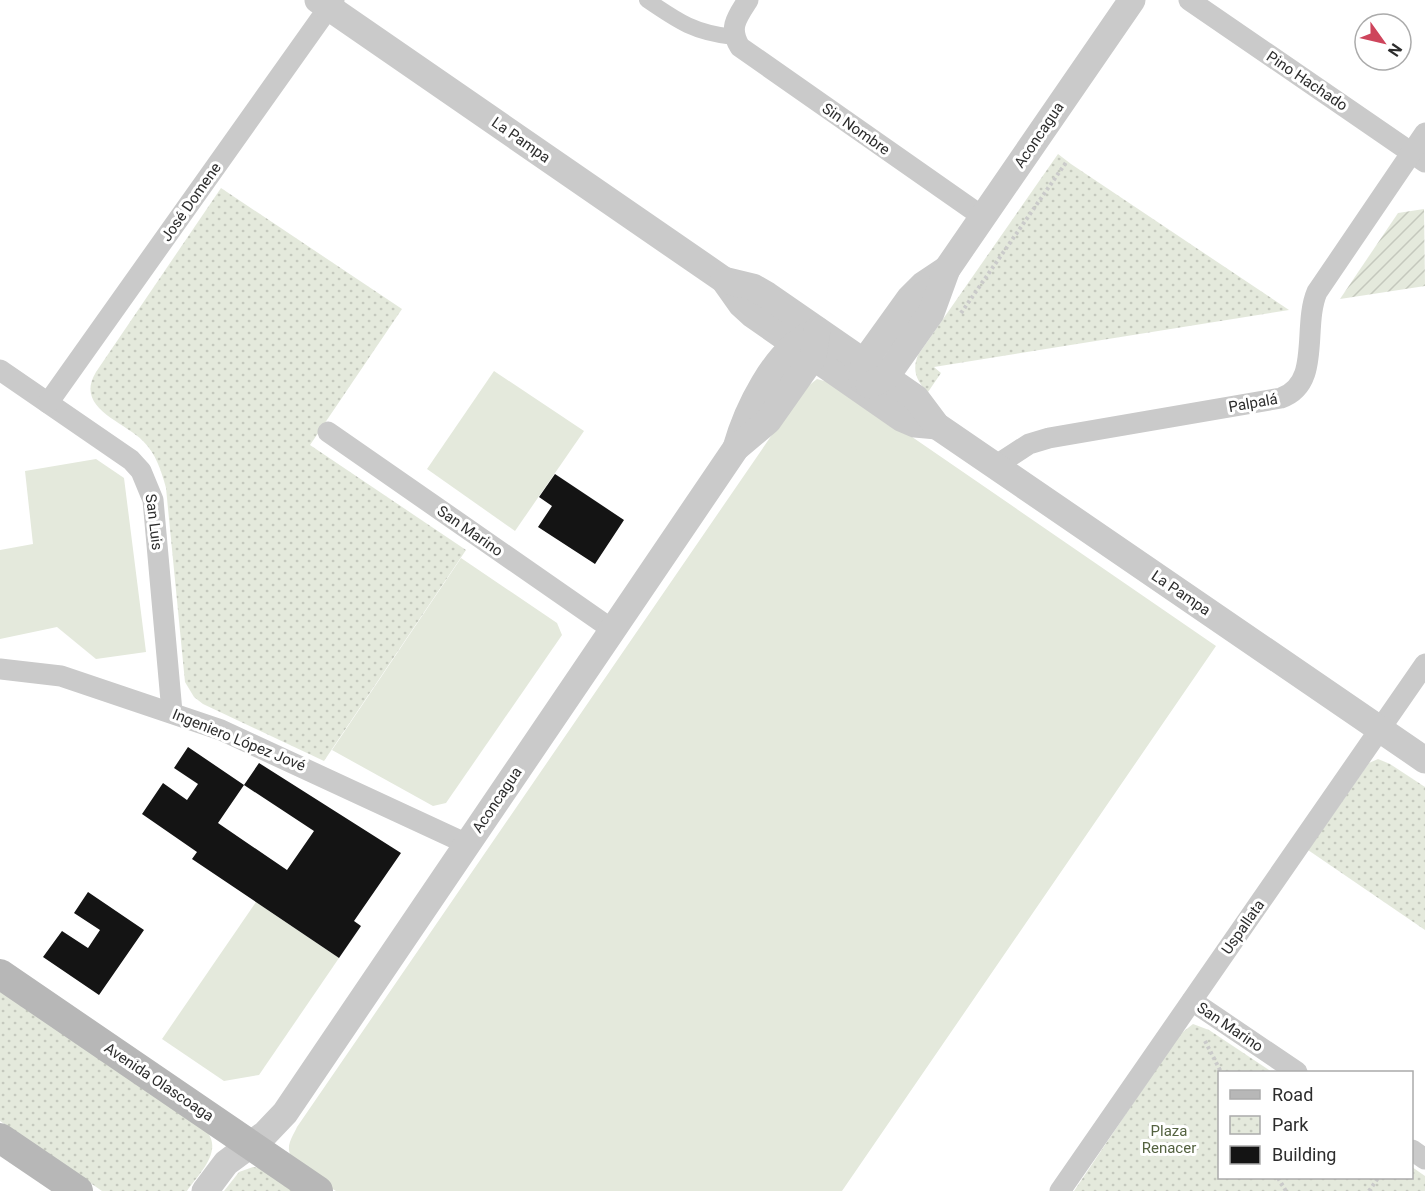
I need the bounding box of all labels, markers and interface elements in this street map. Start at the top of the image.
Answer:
north arrow [1353,12,1413,72]
text: N [1384,40,1406,60]
street label: Pino Hachado [1263,47,1351,115]
street label: Sin Nombre [819,99,893,159]
street label: Aconcagua [1010,99,1068,171]
street label: La Pampa [488,113,554,167]
street label: José Domene [157,159,225,245]
street label: Palpalá [1227,390,1279,416]
street label: San Luis [142,493,166,551]
street label: San Marino [434,502,506,560]
street label: La Pampa [1148,567,1214,619]
street label: Ingeniero López Jové [170,705,308,775]
street label: Aconcagua [468,764,526,836]
street label: Uspallata [1218,896,1268,958]
street label: San Marino [1194,998,1266,1056]
street label: Avenida Olascoaga [101,1039,217,1125]
legend [1218,1071,1413,1179]
text: Road [1272,1084,1313,1105]
text: Park [1272,1114,1309,1135]
park label: Plaza Renacer [1142,1122,1196,1157]
text: Building [1272,1144,1336,1165]

